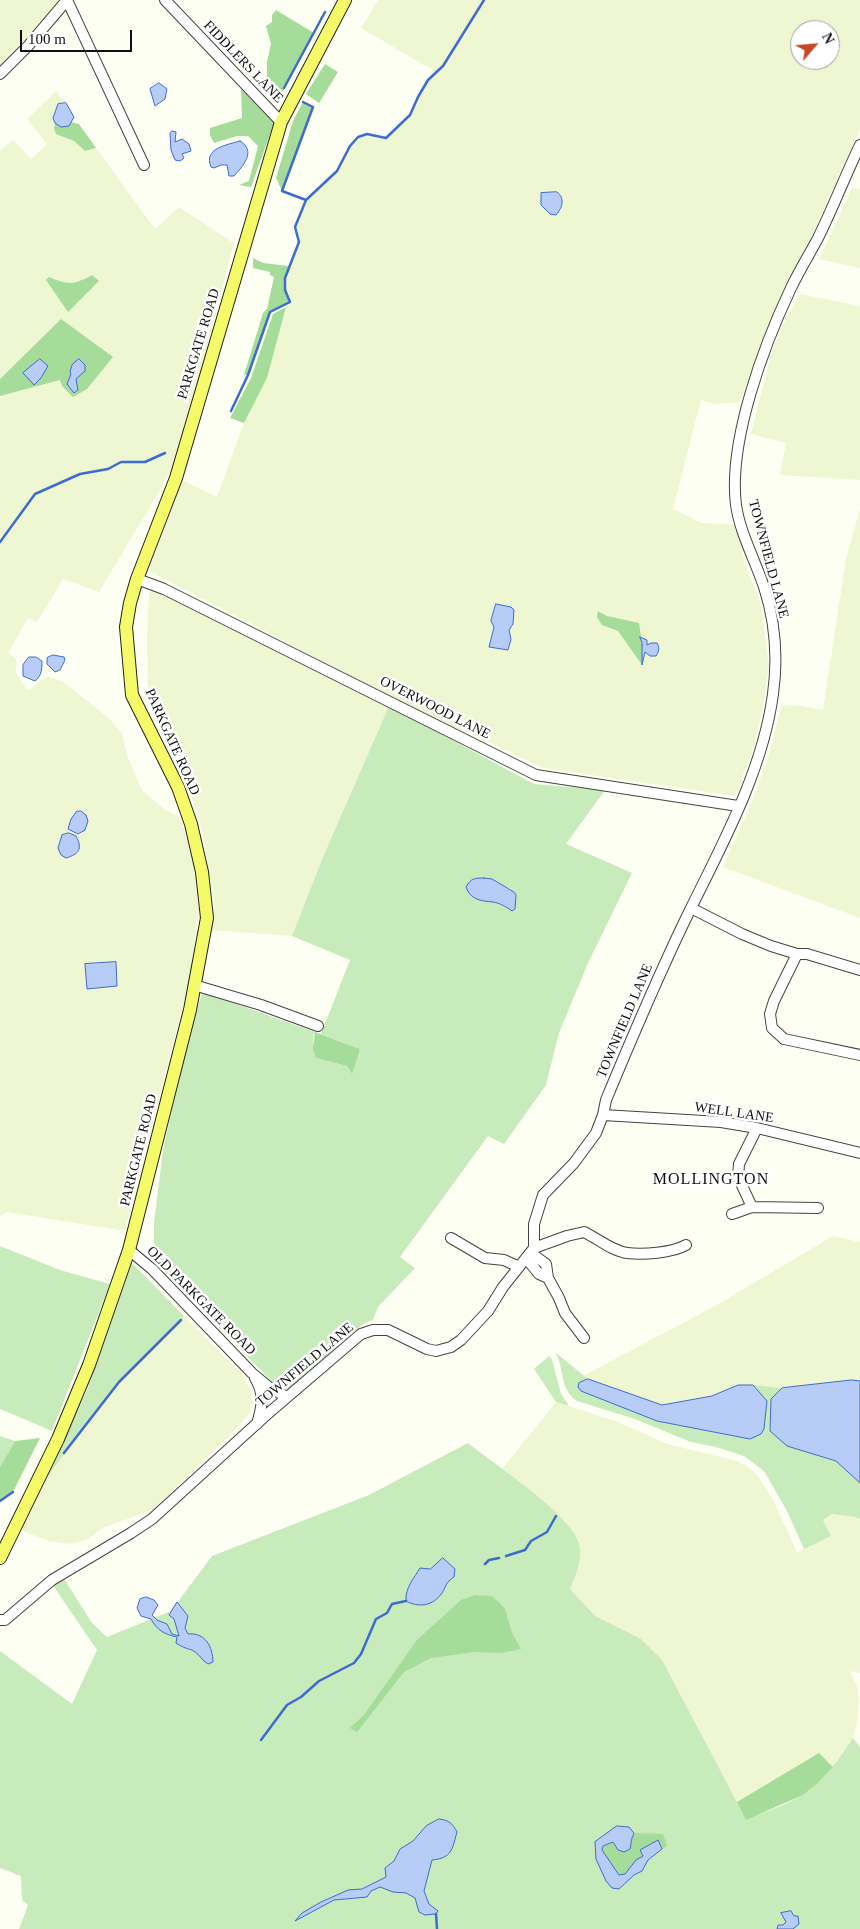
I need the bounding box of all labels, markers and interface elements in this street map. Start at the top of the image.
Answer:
street label: FIDDLERS LANE [200,17,286,107]
scale bar [22,20,135,52]
north arrow [790,20,840,70]
text: 100 m [28,31,66,47]
text: N [819,31,837,46]
street label: PARKGATE ROAD [174,287,224,401]
street label: TOWNFIELD LANE [744,498,792,620]
street label: OVERWOOD LANE [377,673,493,743]
street label: PARKGATE ROAD [141,686,203,798]
street label: TOWNFIELD LANE [593,961,657,1081]
street label: PARKGATE ROAD [117,1092,161,1208]
street label: WELL LANE [693,1099,775,1127]
district label: MOLLINGTON [652,1170,770,1190]
street label: OLD PARKGATE ROAD [143,1243,259,1359]
street label: TOWNFIELD LANE [253,1319,357,1411]

